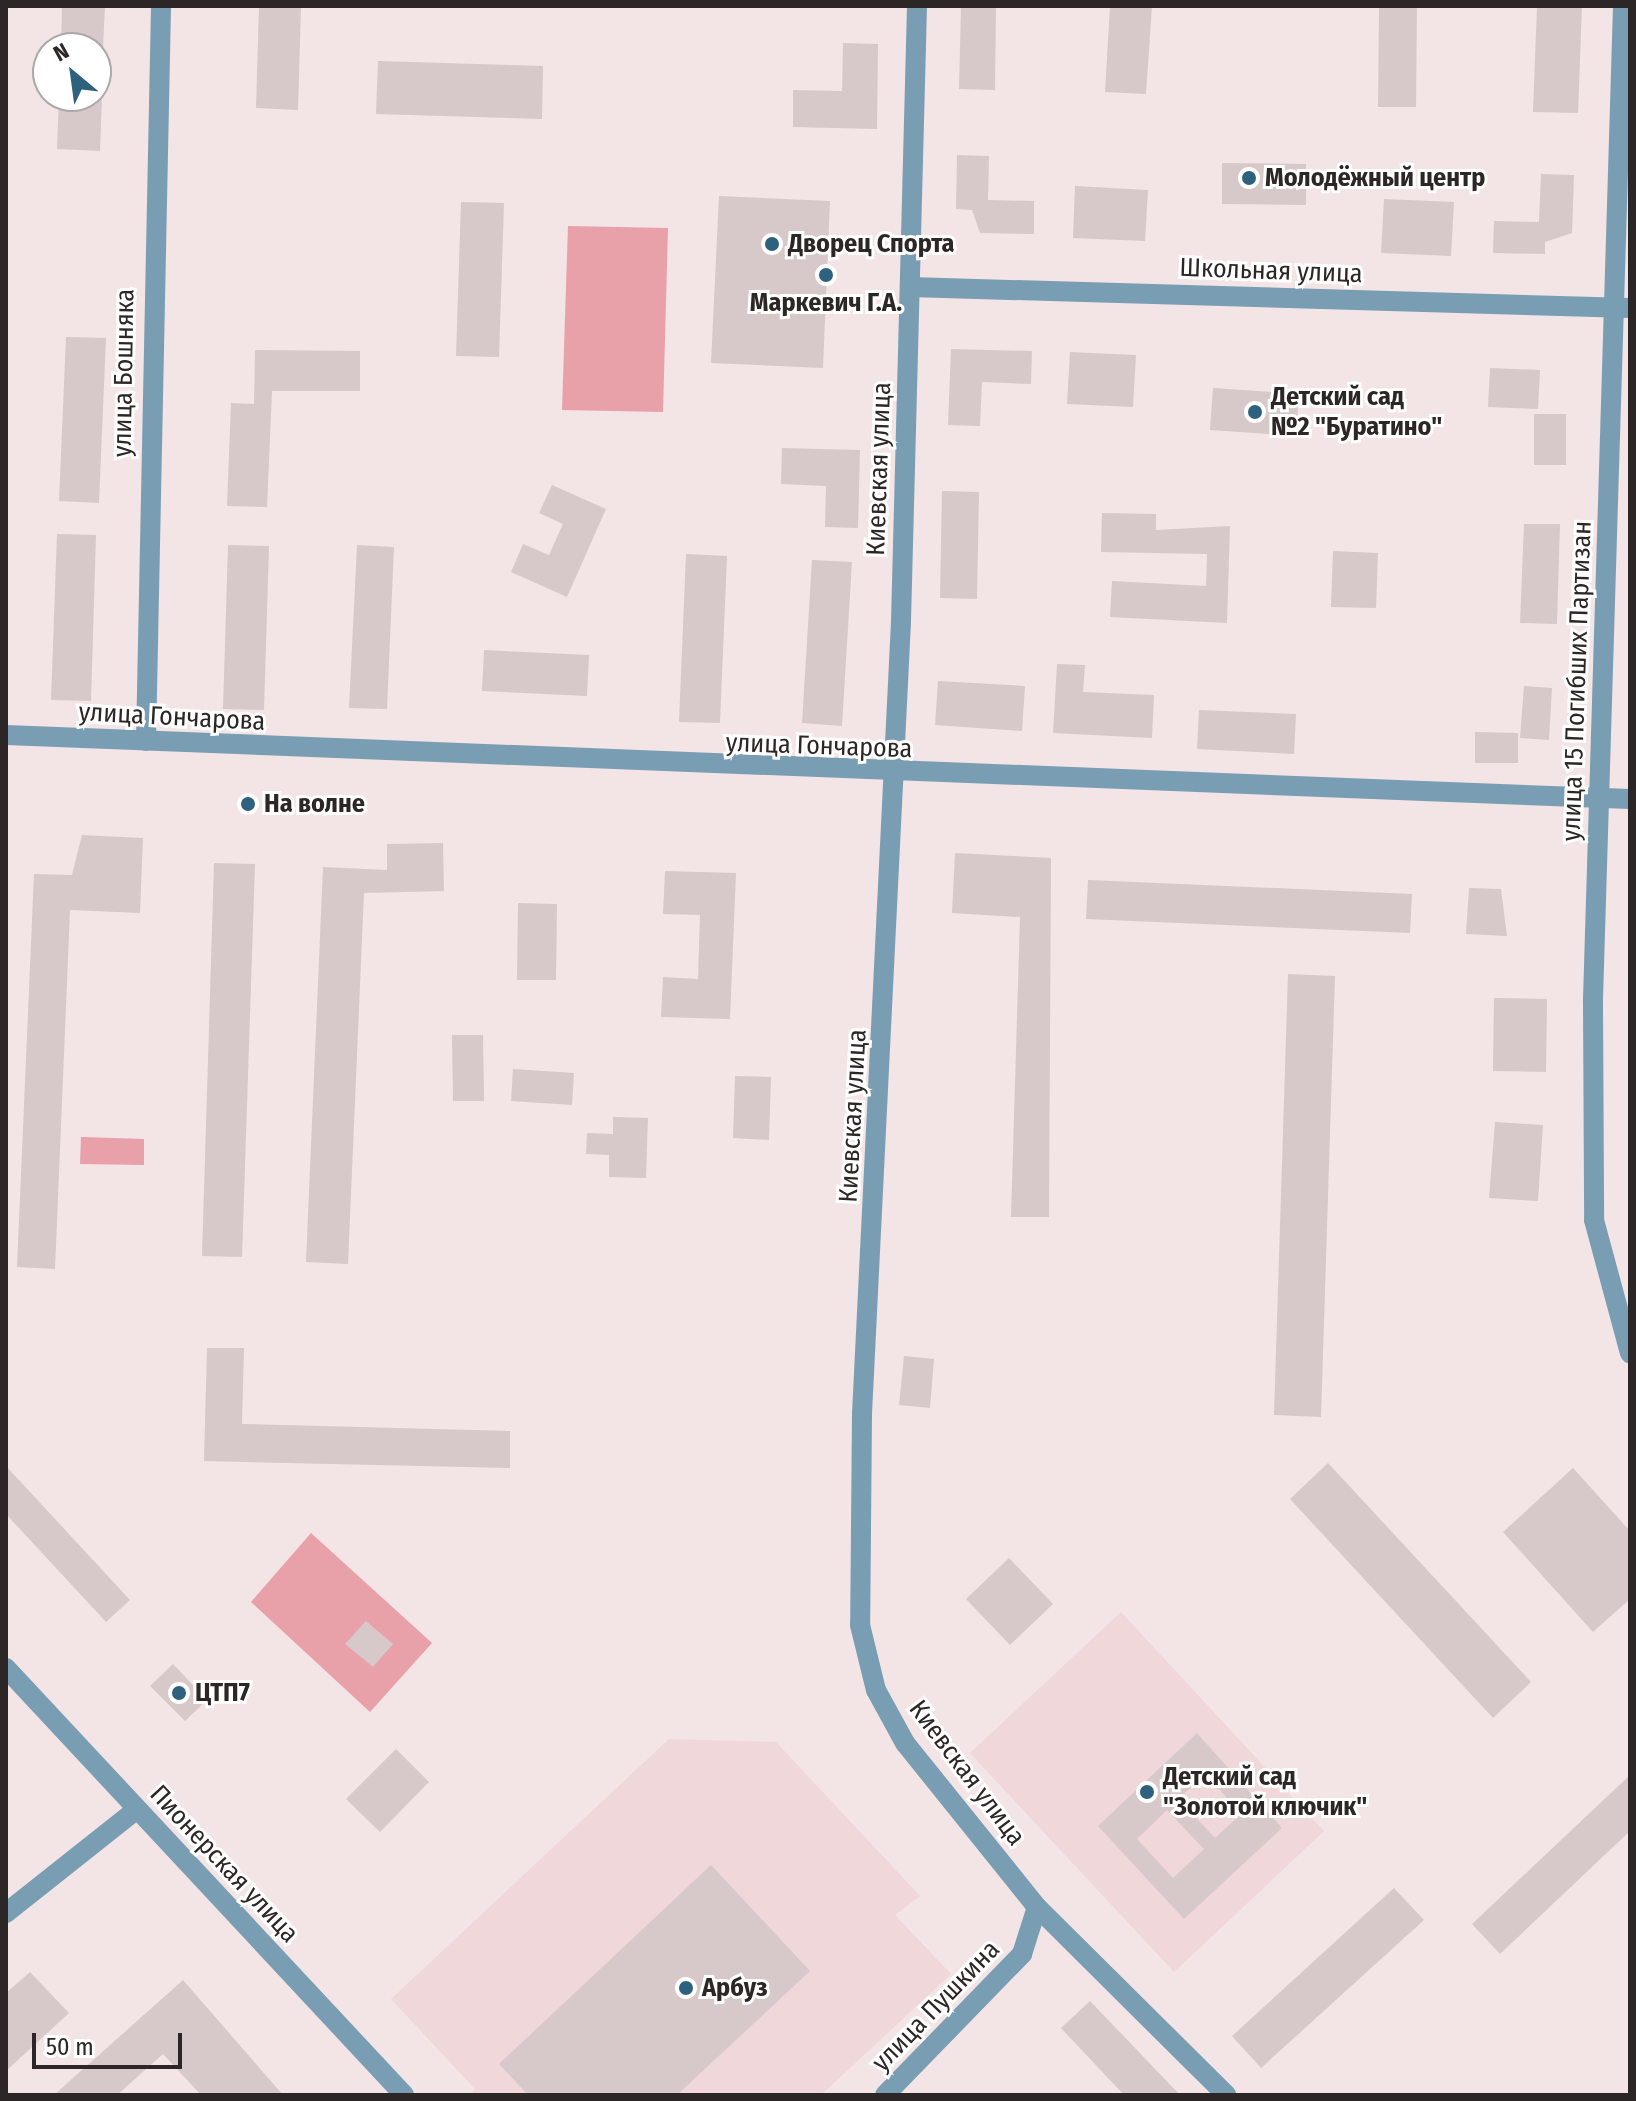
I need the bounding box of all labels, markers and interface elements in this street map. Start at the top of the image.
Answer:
north arrow [32,32,112,112]
text: N [49,37,73,67]
place label: Молодёжный центр [1265,162,1485,194]
marker: Молодёжный центр [1240,169,1258,187]
place label: Дворец Спорта [788,228,954,260]
marker: Дворец Спорта [763,235,781,253]
street label: Школьная улица [1179,252,1363,290]
marker: Маркевич Г.А. [817,266,835,284]
place label: Маркевич Г.А. [750,287,902,319]
street label: улица Бошняка [107,289,141,457]
place label: Детский сад №2 "Буратино" [1271,381,1442,442]
street label: Киевская улица [860,382,898,556]
marker: Детский сад №2 "Буратино" [1246,403,1264,421]
street label: улица 15 Погибших Партизан [1556,520,1598,842]
street label: улица Гончарова [78,697,266,737]
street label: улица Гончарова [725,727,913,765]
place label: На волне [264,788,365,820]
marker: На волне [239,795,257,813]
street label: Киевская улица [833,1029,873,1203]
place label: ЦТП7 [195,1677,250,1709]
marker: ЦТП7 [170,1684,188,1702]
street label: Киевская улица [902,1694,1032,1852]
place label: Детский сад "Золотой ключик" [1163,1761,1367,1822]
street label: Пионерская улица [143,1779,305,1949]
marker: Детский сад "Золотой ключик" [1138,1783,1156,1801]
street label: улица Пушкина [866,1934,1006,2078]
place label: Арбуз [702,1972,768,2004]
marker: Арбуз [677,1979,695,1997]
scale bar [36,2017,186,2067]
text: 50 m [46,2033,94,2061]

